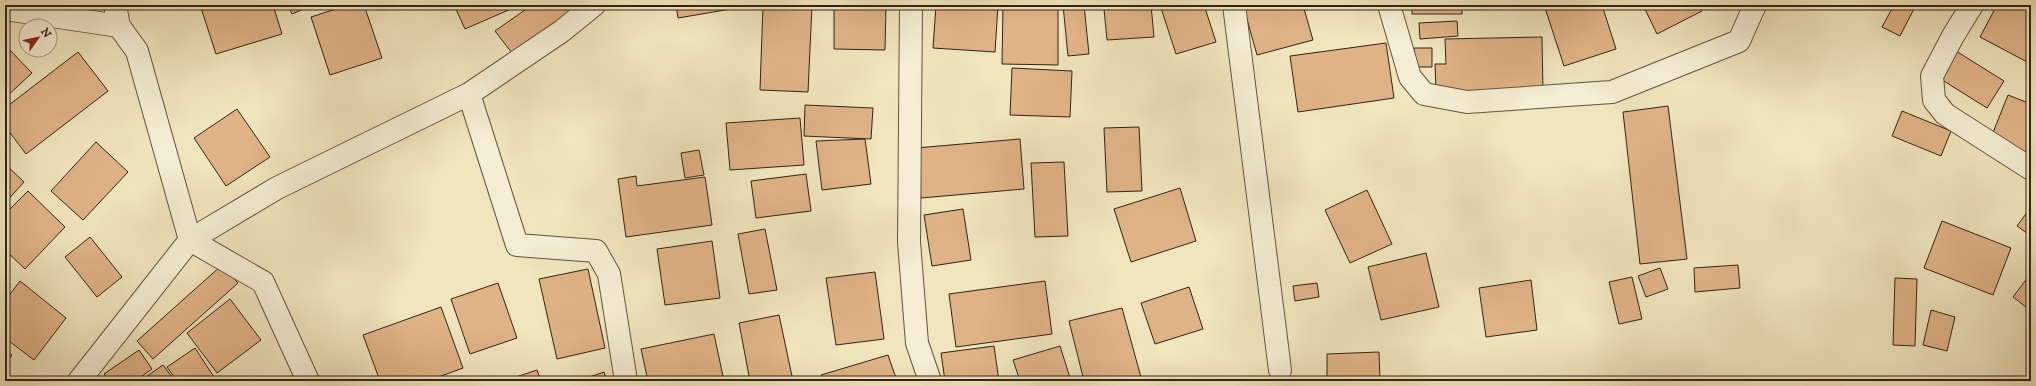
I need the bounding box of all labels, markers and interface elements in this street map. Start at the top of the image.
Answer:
north arrow [18,18,58,58]
text: N [37,25,54,41]

